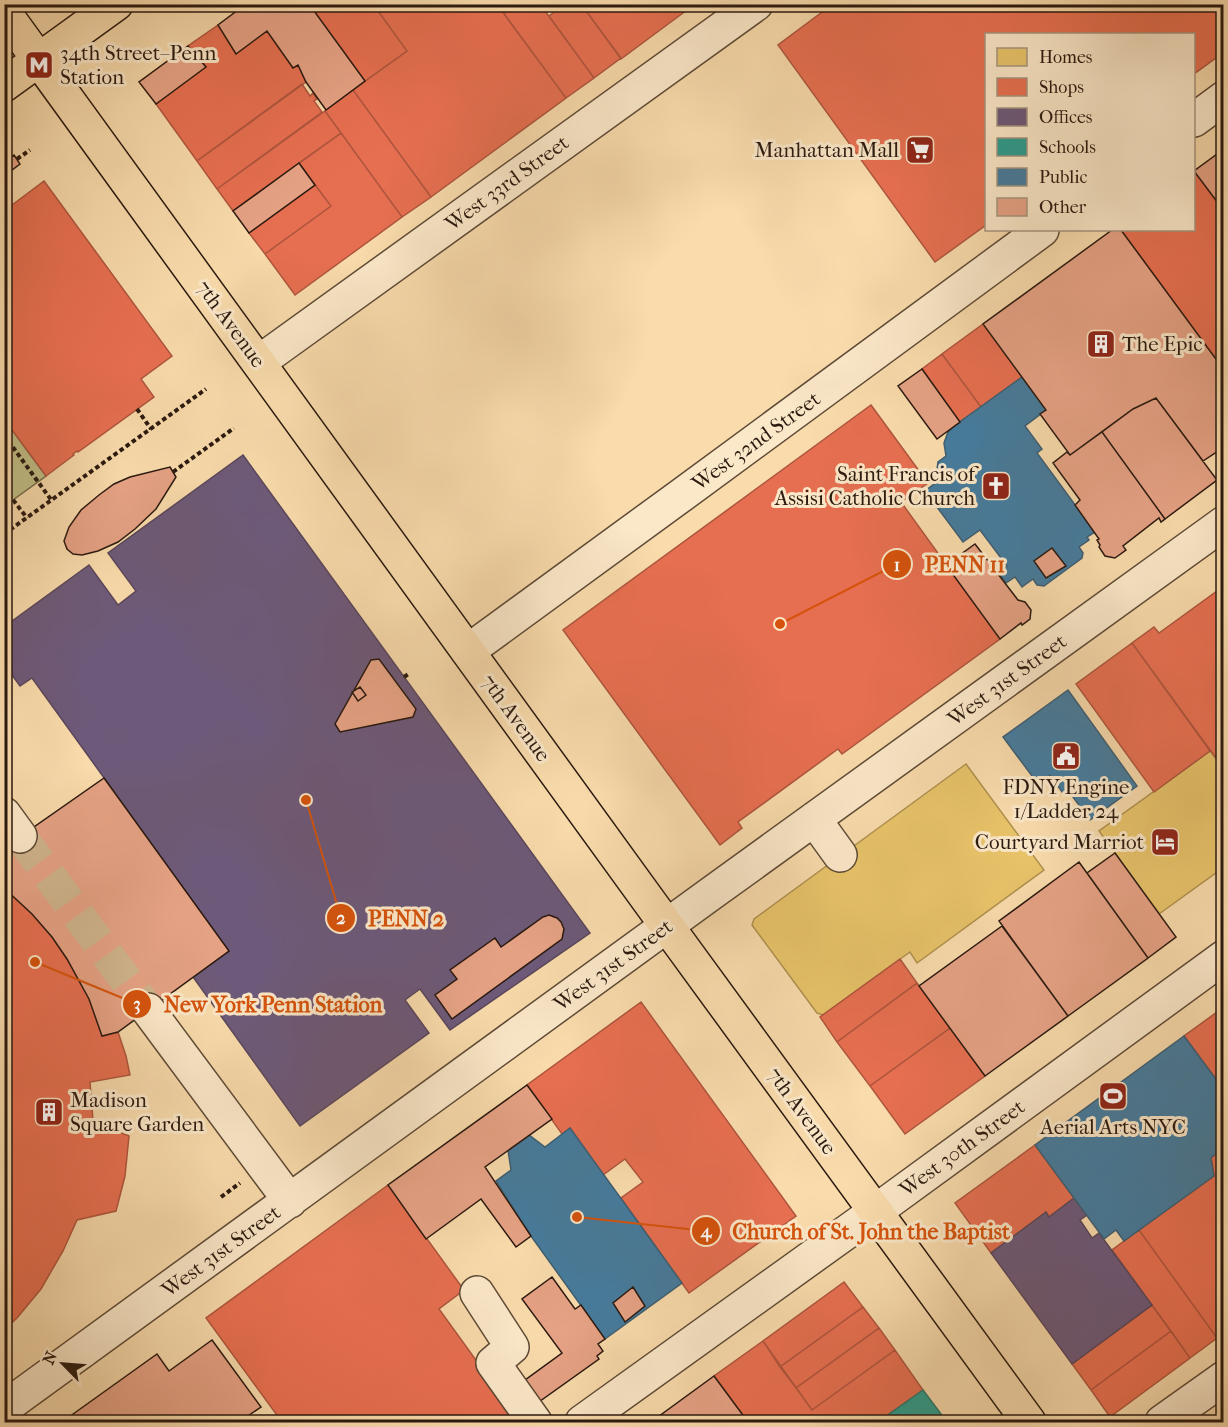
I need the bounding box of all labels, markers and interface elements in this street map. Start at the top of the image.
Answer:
legend [985,33,1195,231]
place label: 34th Street–Penn Station [60,41,216,89]
text: Homes [1039,47,1093,68]
metro station icon: 34th Street–Penn Station [23,49,55,81]
text: Shops [1039,77,1084,98]
text: Offices [1039,107,1093,128]
street label: West 33rd Street [440,130,574,236]
supermarket icon: Manhattan Mall [904,134,936,166]
text: Schools [1039,137,1096,158]
place label: Manhattan Mall [754,138,899,162]
text: Public [1039,167,1087,188]
text: Other [1039,197,1087,218]
street label: 7th Avenue [191,276,271,372]
building icon: The Epic [1085,328,1117,360]
place label: The Epic [1122,332,1203,356]
street label: West 32nd Street [687,386,825,496]
place label: Saint Francis of Assisi Catholic Church [774,462,979,510]
church icon: Saint Francis of Assisi Catholic Church [980,470,1012,502]
callout: PENN 11 [882,544,1017,584]
text: PENN 11 [925,552,1005,578]
text: 1 [894,555,900,576]
street label: West 31st Street [942,629,1071,732]
street label: 7th Avenue [476,670,556,766]
public building icon: FDNY Engine 1/Ladder 24 [1050,740,1082,772]
place label: FDNY Engine 1/Ladder 24 [1002,775,1130,823]
hotel icon: Courtyard Marriot [1149,826,1181,858]
place label: Courtyard Marriot [975,830,1145,854]
callout: PENN 2 [326,898,456,938]
text: PENN 2 [368,906,444,932]
text: 2 [336,908,346,929]
street label: West 31st Street [548,914,677,1017]
callout: New York Penn Station [122,984,394,1024]
text: New York Penn Station [164,992,382,1018]
text: 3 [133,994,141,1015]
street label: 7th Avenue [762,1063,842,1159]
sports icon: Aerial Arts NYC [1097,1080,1129,1112]
place label: Madison Square Garden [70,1088,204,1136]
street label: West 30th Street [894,1094,1030,1202]
building icon: Madison Square Garden [33,1096,65,1128]
place label: Aerial Arts NYC [1039,1115,1186,1139]
street label: West 31st Street [156,1200,285,1303]
callout: Church of St. John the Baptist [691,1211,1022,1251]
text: Church of St. John the Baptist [732,1219,1011,1245]
text: 4 [700,1221,713,1242]
north arrow [33,1334,93,1394]
text: N [39,1348,61,1367]

